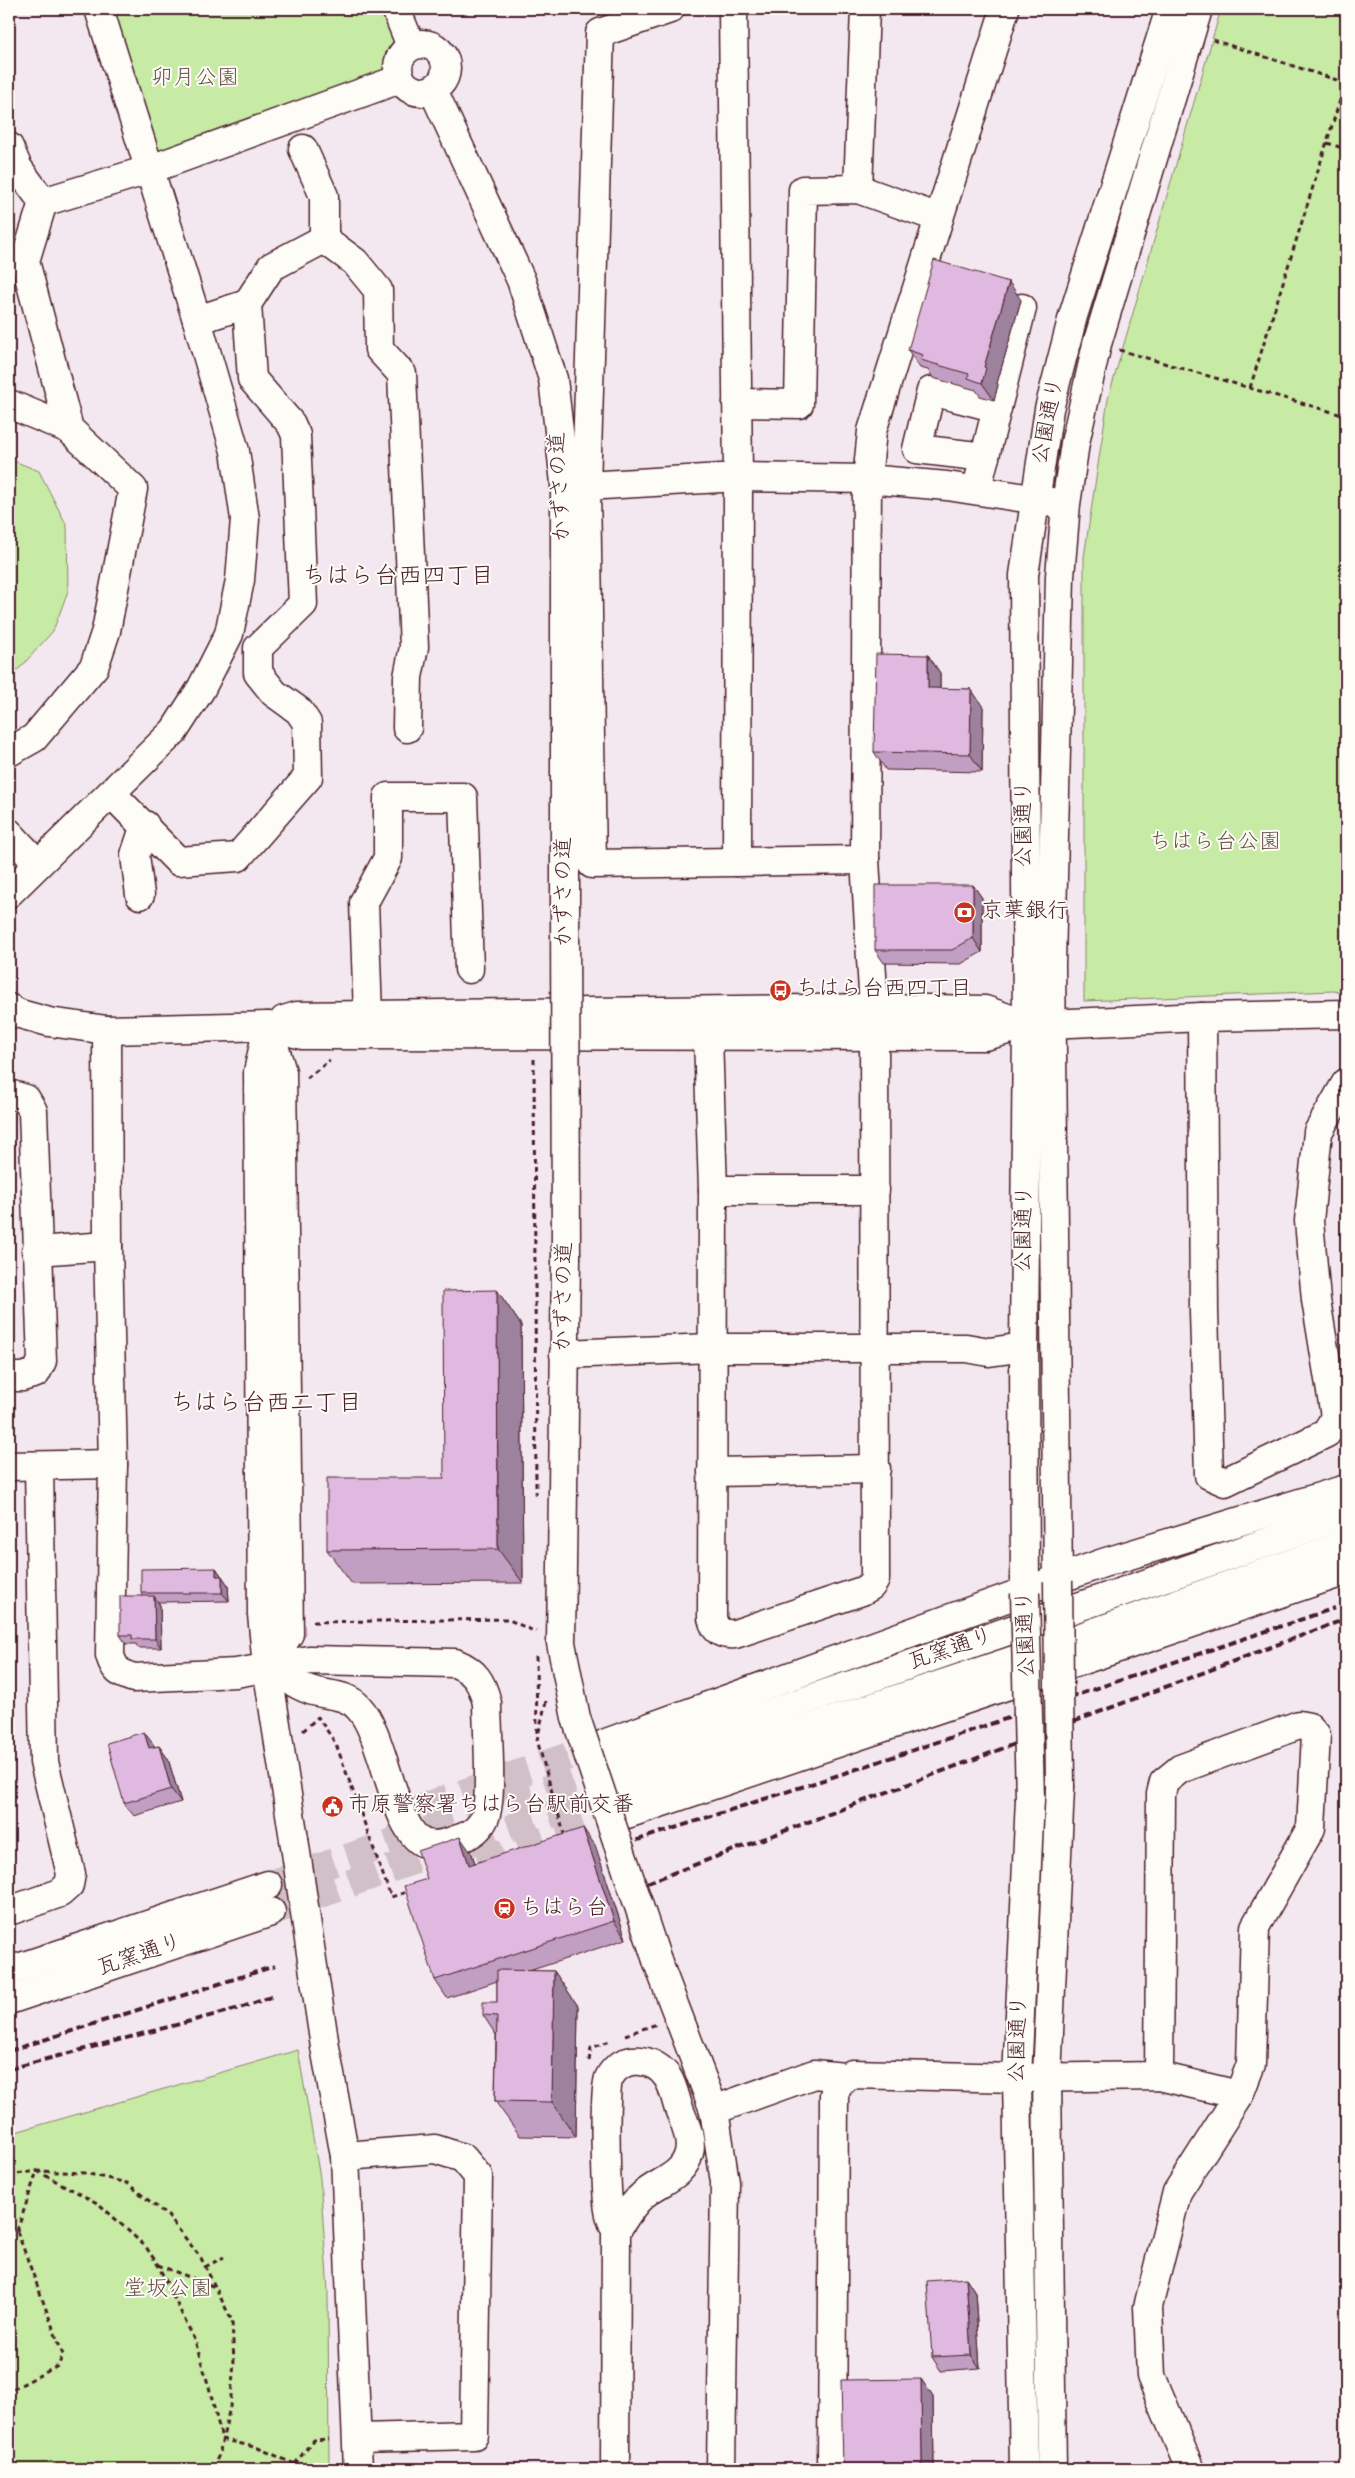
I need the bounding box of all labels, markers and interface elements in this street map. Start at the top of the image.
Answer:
park label: 卯月公園 [151,63,239,95]
street label: 公園通り [1025,375,1073,467]
street label: かずさの道 [542,431,580,543]
district label: ちはら台西四丁目 [302,560,494,595]
street label: 公園通り [1009,780,1041,868]
park label: ちはら台公園 [1149,827,1281,859]
street label: かずさの道 [549,837,581,947]
place label: 京葉銀行 [981,896,1069,928]
bank icon: 京葉銀行 [953,900,977,924]
place label: ちはら台西四丁目 [796,974,972,1006]
bus stop icon: ちはら台西四丁目 [768,978,792,1002]
street label: 公園通り [1008,1185,1042,1273]
street label: かずさの道 [548,1242,582,1352]
district label: ちはら台西二丁目 [170,1387,362,1422]
street label: 公園通り [1009,1589,1045,1679]
street label: 瓦窯通り [904,1621,998,1679]
place label: 市原警察署ちはら台駅前交番 [348,1790,634,1822]
public building icon: 市原警察署ちはら台駅前交番 [320,1794,344,1818]
place label: ちはら台 [520,1893,608,1925]
station icon: ちはら台 [492,1897,516,1921]
street label: 瓦窯通り [93,1927,187,1985]
street label: 公園通り [1001,1994,1037,2084]
park label: 堂坂公園 [124,2274,212,2306]

